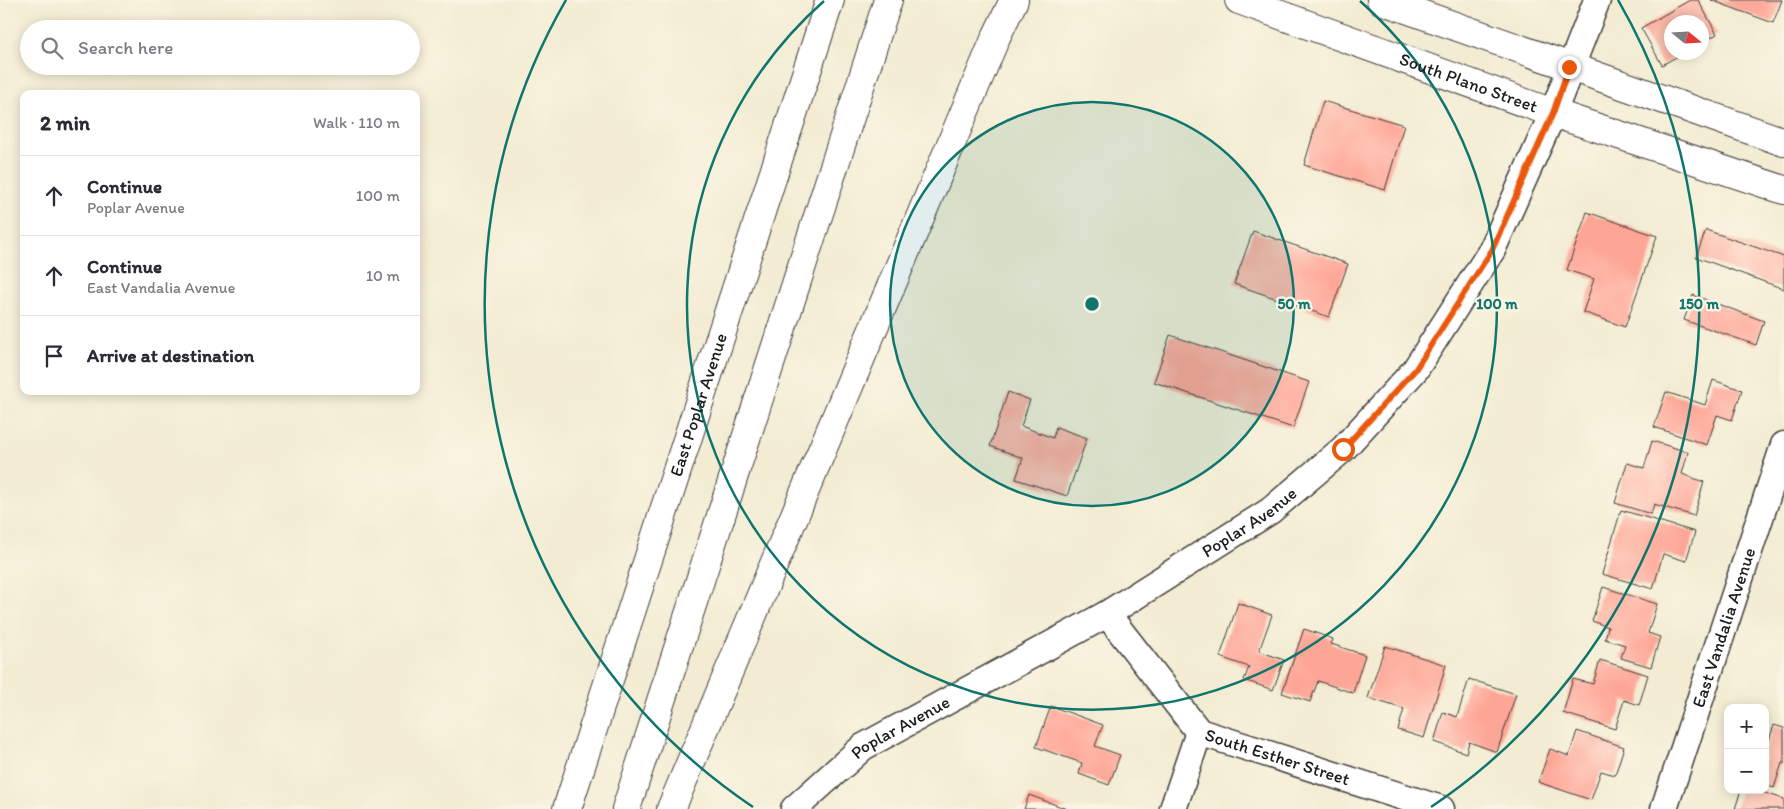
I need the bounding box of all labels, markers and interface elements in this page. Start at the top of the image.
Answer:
north arrow [1664,15,1709,60]
search box [20,20,420,75]
icon: search [38,34,66,62]
text: Search here [78,36,173,59]
street label: South Plano Street [1396,48,1541,118]
route end [1558,56,1581,79]
text: 2 min [40,110,90,135]
text: Walk · 110 m [313,113,400,132]
text: Continue [87,175,162,198]
icon: ahead [40,182,68,210]
text: 100 m [356,186,400,205]
text: Poplar Avenue [87,198,185,217]
text: Continue [87,255,162,278]
icon: ahead [40,262,68,290]
text: 10 m [366,266,400,285]
text: East Vandalia Avenue [87,278,235,297]
centre of rings [1083,295,1101,313]
text: 50 m [1277,295,1311,313]
text: 100 m [1476,295,1518,313]
text: 150 m [1679,295,1719,313]
street label: East Poplar Avenue [665,330,732,479]
icon: arrive [40,342,68,370]
text: Arrive at destination [87,344,254,367]
route start [1332,438,1355,461]
street label: Poplar Avenue [1198,482,1301,562]
street label: East Vandalia Avenue [1687,545,1760,710]
street label: Poplar Avenue [846,691,954,764]
map controls [1724,704,1769,794]
button: + [1724,704,1769,749]
street label: South Esther Street [1202,724,1353,790]
button: − [1724,749,1769,794]

